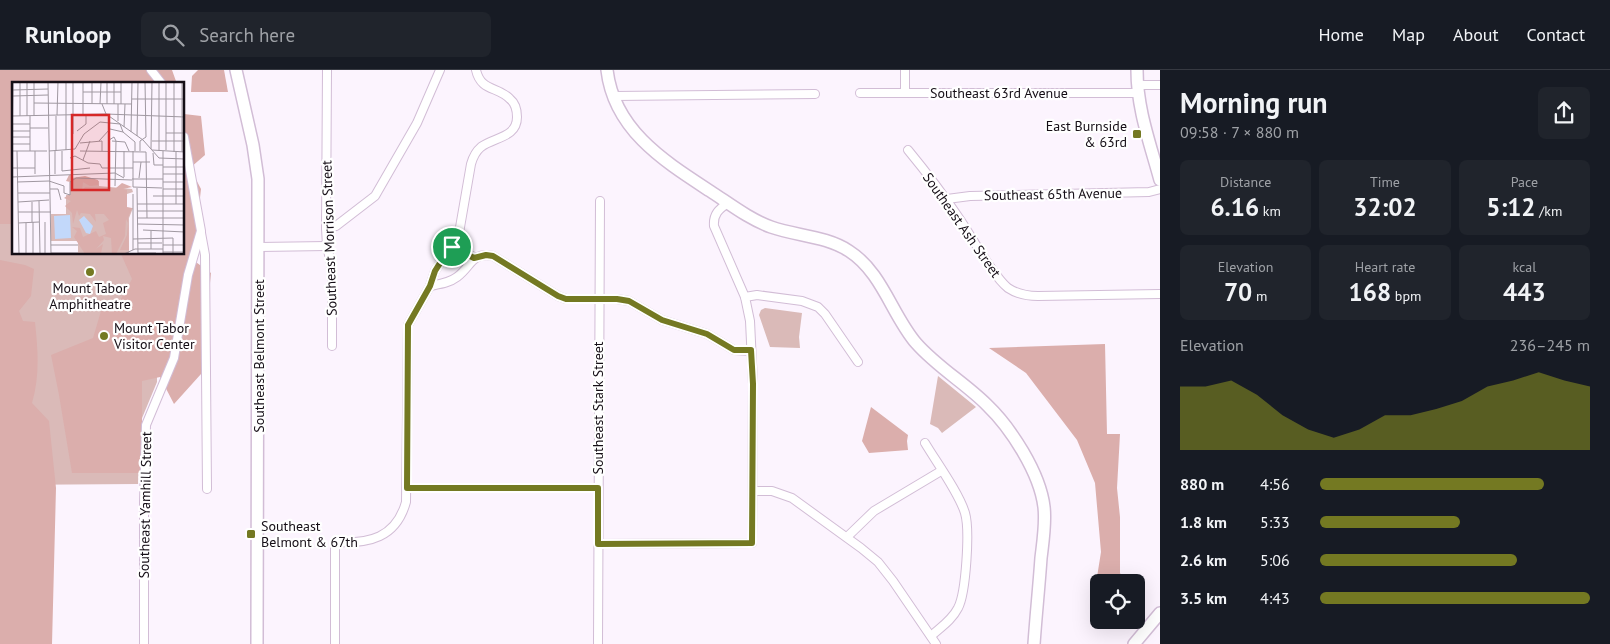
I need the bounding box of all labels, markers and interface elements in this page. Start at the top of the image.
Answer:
search box [141,12,491,57]
text: Runloop [25,19,111,50]
icon: search [159,21,187,49]
text: Search here [199,23,295,47]
text: Home [1318,23,1364,46]
text: Map [1392,23,1425,46]
text: About [1453,23,1499,46]
text: Contact [1527,23,1585,46]
inset map [12,82,185,255]
street label: Southeast 63rd Avenue [930,84,1068,102]
text: Morning run [1180,84,1328,121]
button: share [1538,87,1590,139]
place label: East Burnside & 63rd [1046,117,1127,151]
text: 09:58 · 7 × 880 m [1180,122,1299,142]
marker: East Burnside & 63rd [1131,128,1143,140]
street label: Southeast Morrison Street [317,160,341,316]
street label: Southeast Ash Street [919,169,1005,281]
text: Distance [1220,173,1271,191]
text: Time [1370,173,1400,191]
text: Pace [1511,173,1538,191]
street label: Southeast 65th Avenue [984,184,1122,204]
text: 6.16 [1210,191,1259,223]
text: 32:02 [1353,191,1417,223]
text: 5:12 [1486,191,1536,223]
text: km [1259,202,1281,220]
text: /km [1536,202,1562,220]
pin [431,226,473,268]
icon: arrive [438,233,466,261]
text: Elevation [1218,258,1274,276]
text: Heart rate [1355,258,1415,276]
text: kcal [1512,258,1536,276]
marker: Mount Tabor Amphitheatre [84,266,96,278]
text: 70 [1224,276,1252,308]
text: 168 [1349,276,1391,308]
text: 443 [1503,276,1546,308]
place label: Mount Tabor Amphitheatre [49,279,131,313]
street label: Southeast Belmont Street [250,279,268,433]
text: m [1252,287,1267,305]
text: bpm [1391,287,1421,305]
place label: Mount Tabor Visitor Center [113,319,195,353]
marker: Mount Tabor Visitor Center [98,330,110,342]
text: Elevation [1180,335,1244,355]
text: 236–245 m [1510,335,1590,355]
street label: Southeast Stark Street [589,341,607,475]
street label: Southeast Yamhill Street [135,431,155,579]
text: 880 m [1180,474,1224,494]
text: 4:56 [1260,474,1290,494]
text: 1.8 km [1180,512,1227,532]
text: 5:33 [1260,512,1290,532]
place label: Southeast Belmont & 67th [261,517,358,551]
marker: Southeast Belmont & 67th [245,528,257,540]
text: 2.6 km [1180,550,1227,570]
text: 5:06 [1260,550,1290,570]
map controls [1090,574,1145,629]
button: locate [1090,574,1145,629]
text: 3.5 km [1180,588,1227,608]
text: 4:43 [1260,588,1290,608]

